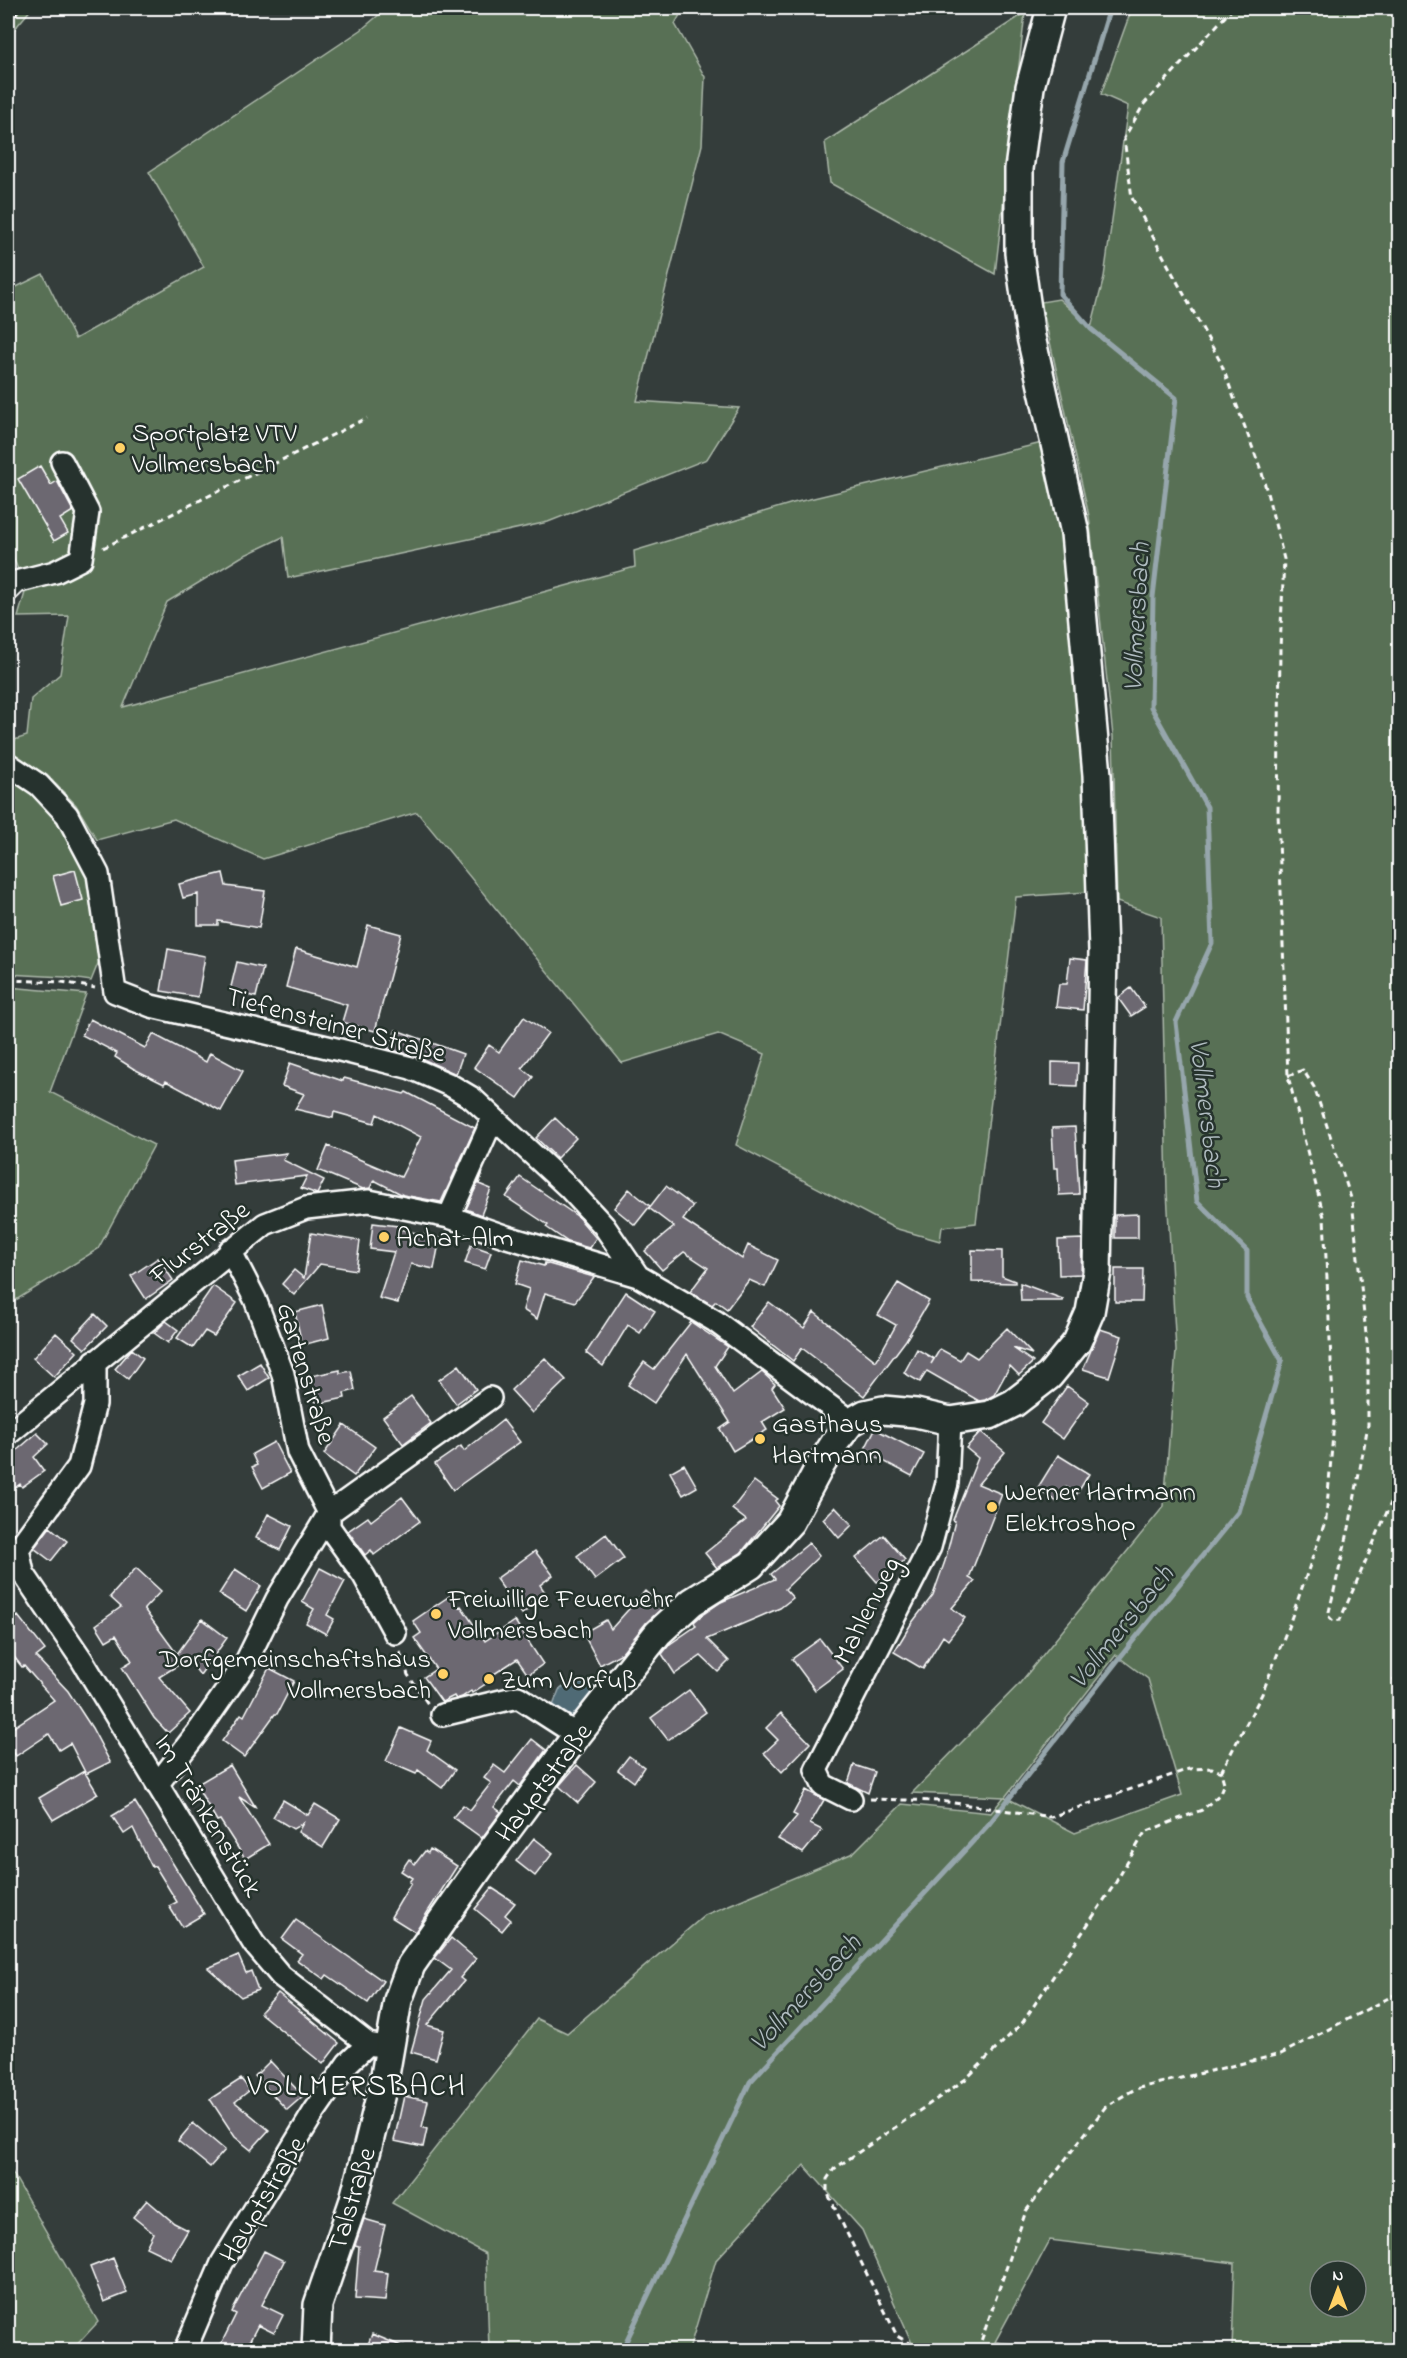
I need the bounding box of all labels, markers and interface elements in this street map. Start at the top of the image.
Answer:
place label: Sportplatz VTV Vollmersbach [131,415,297,485]
marker: Sportplatz VTV Vollmersbach [113,441,127,455]
water label: Vollmersbach [1114,541,1163,693]
street label: Tiefensteiner Straße [221,978,451,1075]
water label: Vollmersbach [1176,1037,1235,1191]
street label: Flurstraße [141,1192,260,1296]
place label: Achat-Alm [396,1220,513,1259]
marker: Achat-Alm [377,1230,391,1244]
street label: Gartenstraße [265,1298,345,1450]
place label: Gasthaus Hartmann [772,1406,883,1476]
marker: Gasthaus Hartmann [753,1432,767,1446]
place label: Werner Hartmann Elektroshop [1004,1474,1196,1544]
marker: Werner Hartmann Elektroshop [985,1500,999,1514]
street label: Mahlenweg [825,1551,912,1672]
water label: Vollmersbach [1060,1557,1186,1699]
place label: Freiwillige Feuerwehr Vollmersbach [447,1581,673,1651]
marker: Freiwillige Feuerwehr Vollmersbach [429,1607,443,1621]
place label: Dorfgemeinschaftshaus Vollmersbach [158,1641,431,1711]
place label: Zum Vorfuß [501,1662,637,1701]
marker: Dorfgemeinschaftshaus Vollmersbach [436,1667,450,1681]
marker: Zum Vorfuß [482,1672,496,1686]
street label: Hauptstraße [487,1715,604,1852]
street label: Im Tränkenstück [143,1727,271,1905]
water label: Vollmersbach [741,1925,873,2063]
district label: VOLLMERSBACH [247,2066,466,2110]
street label: Hauptstraße [211,2129,318,2271]
street label: Talstraße [319,2142,388,2256]
north arrow [1308,2259,1368,2319]
text: N [1333,2264,1344,2288]

